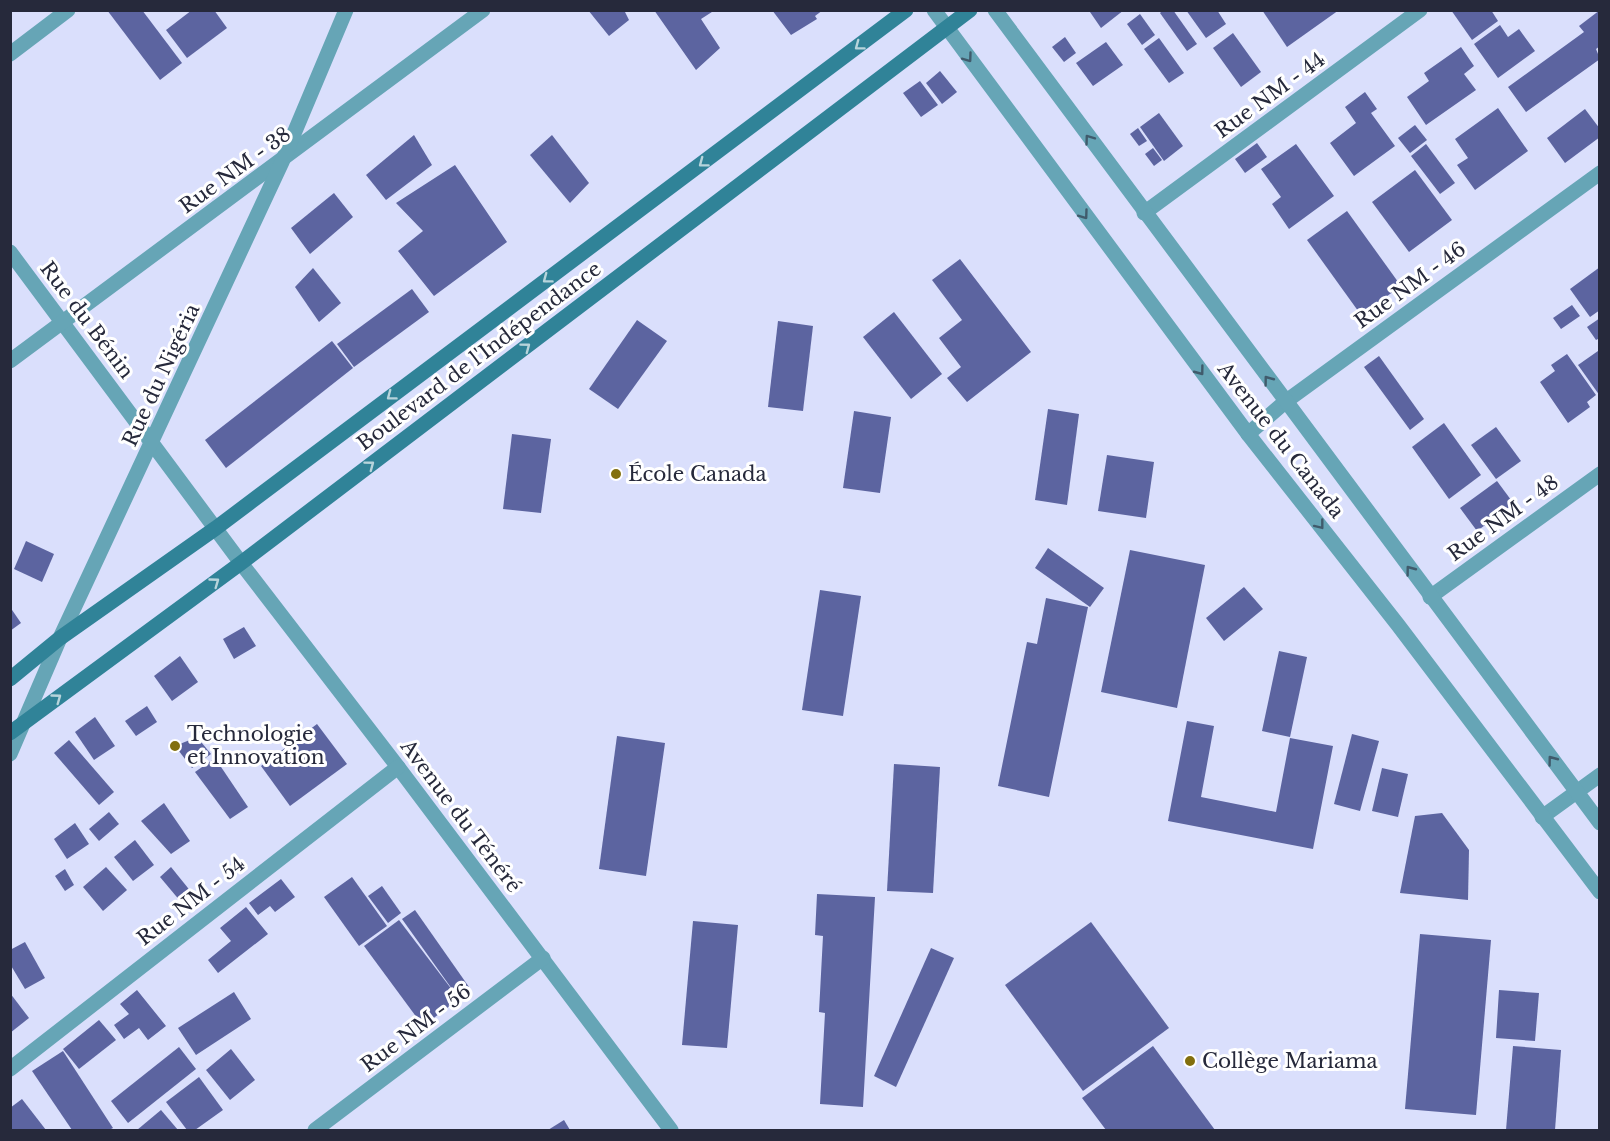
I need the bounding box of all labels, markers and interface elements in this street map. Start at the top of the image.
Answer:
one-way arrow [855,38,866,49]
street label: Rue NM - 44 [1210,47,1330,143]
one-way arrow [961,51,972,62]
street label: Rue NM - 38 [175,122,295,218]
one-way arrow [1086,135,1097,146]
one-way arrow [699,155,710,166]
one-way arrow [1077,208,1088,219]
street label: Rue NM - 46 [1350,237,1470,333]
street label: Boulevard de l'Indépendance [352,256,606,456]
street label: Rue du Bénin [35,257,139,383]
one-way arrow [543,272,554,283]
street label: Rue du Nigéria [117,299,205,450]
one-way arrow [519,343,530,354]
street label: Avenue du Canada [1212,357,1350,523]
one-way arrow [1193,365,1204,376]
one-way arrow [1265,376,1276,387]
one-way arrow [387,389,398,400]
one-way arrow [364,461,375,472]
place label: École Canada [628,461,767,486]
marker: École Canada [609,467,623,481]
street label: Rue NM - 48 [1443,470,1563,566]
one-way arrow [1312,519,1323,530]
one-way arrow [1406,565,1417,576]
one-way arrow [208,579,219,590]
one-way arrow [51,694,62,705]
place label: Technologie et Innovation [187,722,325,769]
street label: Avenue du Ténéré [395,734,526,897]
marker: Technologie et Innovation [168,739,182,753]
one-way arrow [1548,755,1559,766]
street label: Rue NM - 54 [132,852,250,950]
street label: Rue NM - 56 [356,979,476,1077]
place label: Collège Mariama [1202,1049,1378,1073]
marker: Collège Mariama [1183,1054,1197,1068]

